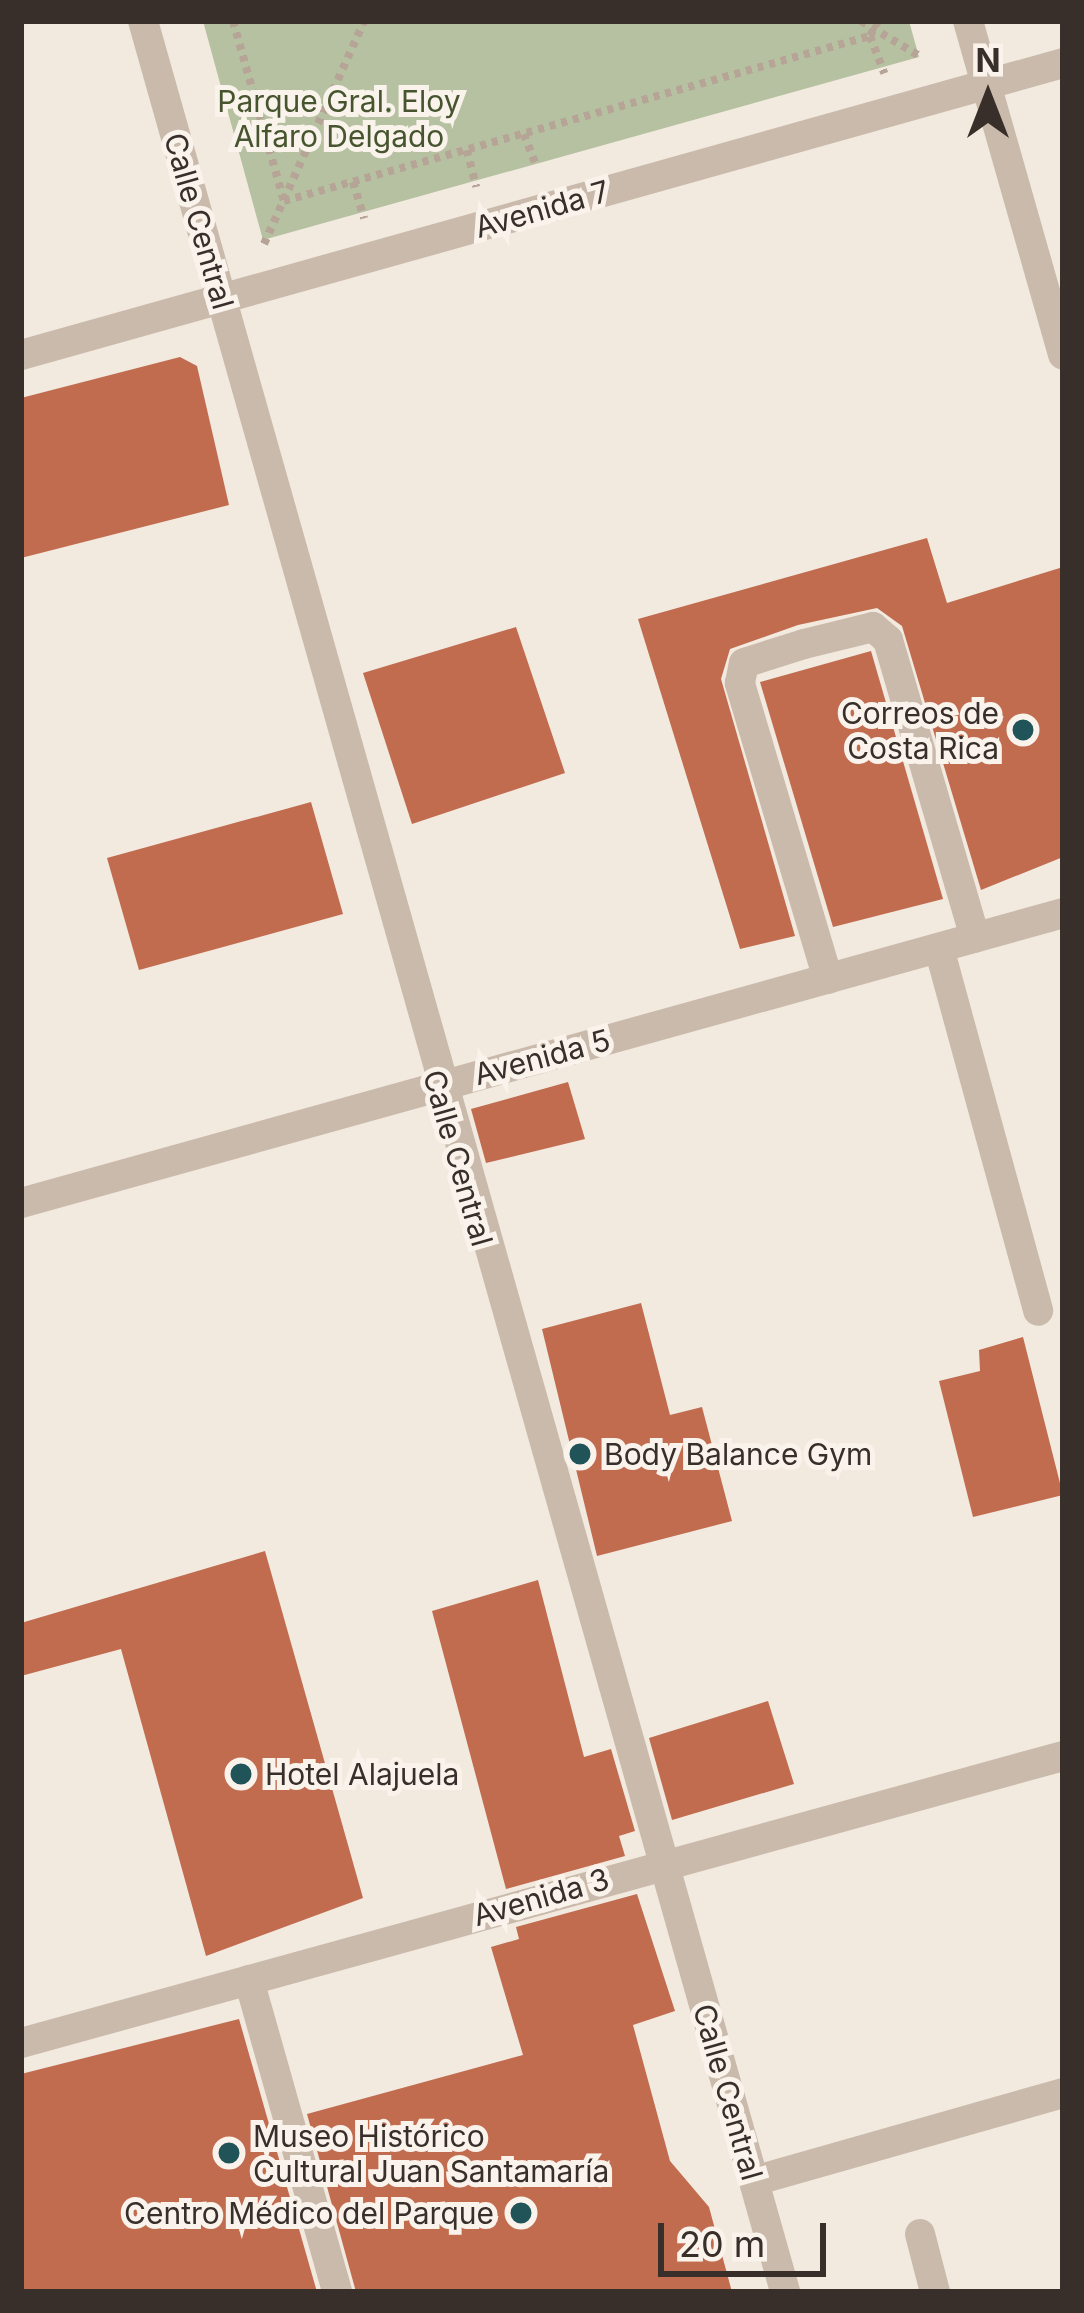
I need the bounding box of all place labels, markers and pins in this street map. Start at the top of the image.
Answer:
place label: Correos de Costa Rica [841,695,999,766]
marker: Correos de Costa Rica [1010,717,1036,743]
place label: Body Balance Gym [604,1436,872,1472]
marker: Body Balance Gym [567,1441,593,1467]
place label: Hotel Alajuela [265,1756,459,1792]
marker: Hotel Alajuela [228,1761,254,1787]
place label: Museo Histórico Cultural Juan Santamaría [253,2118,609,2188]
marker: Museo Histórico Cultural Juan Santamaría [216,2140,242,2166]
place label: Centro Médico del Parque [124,2195,494,2231]
marker: Centro Médico del Parque [505,2197,537,2229]

